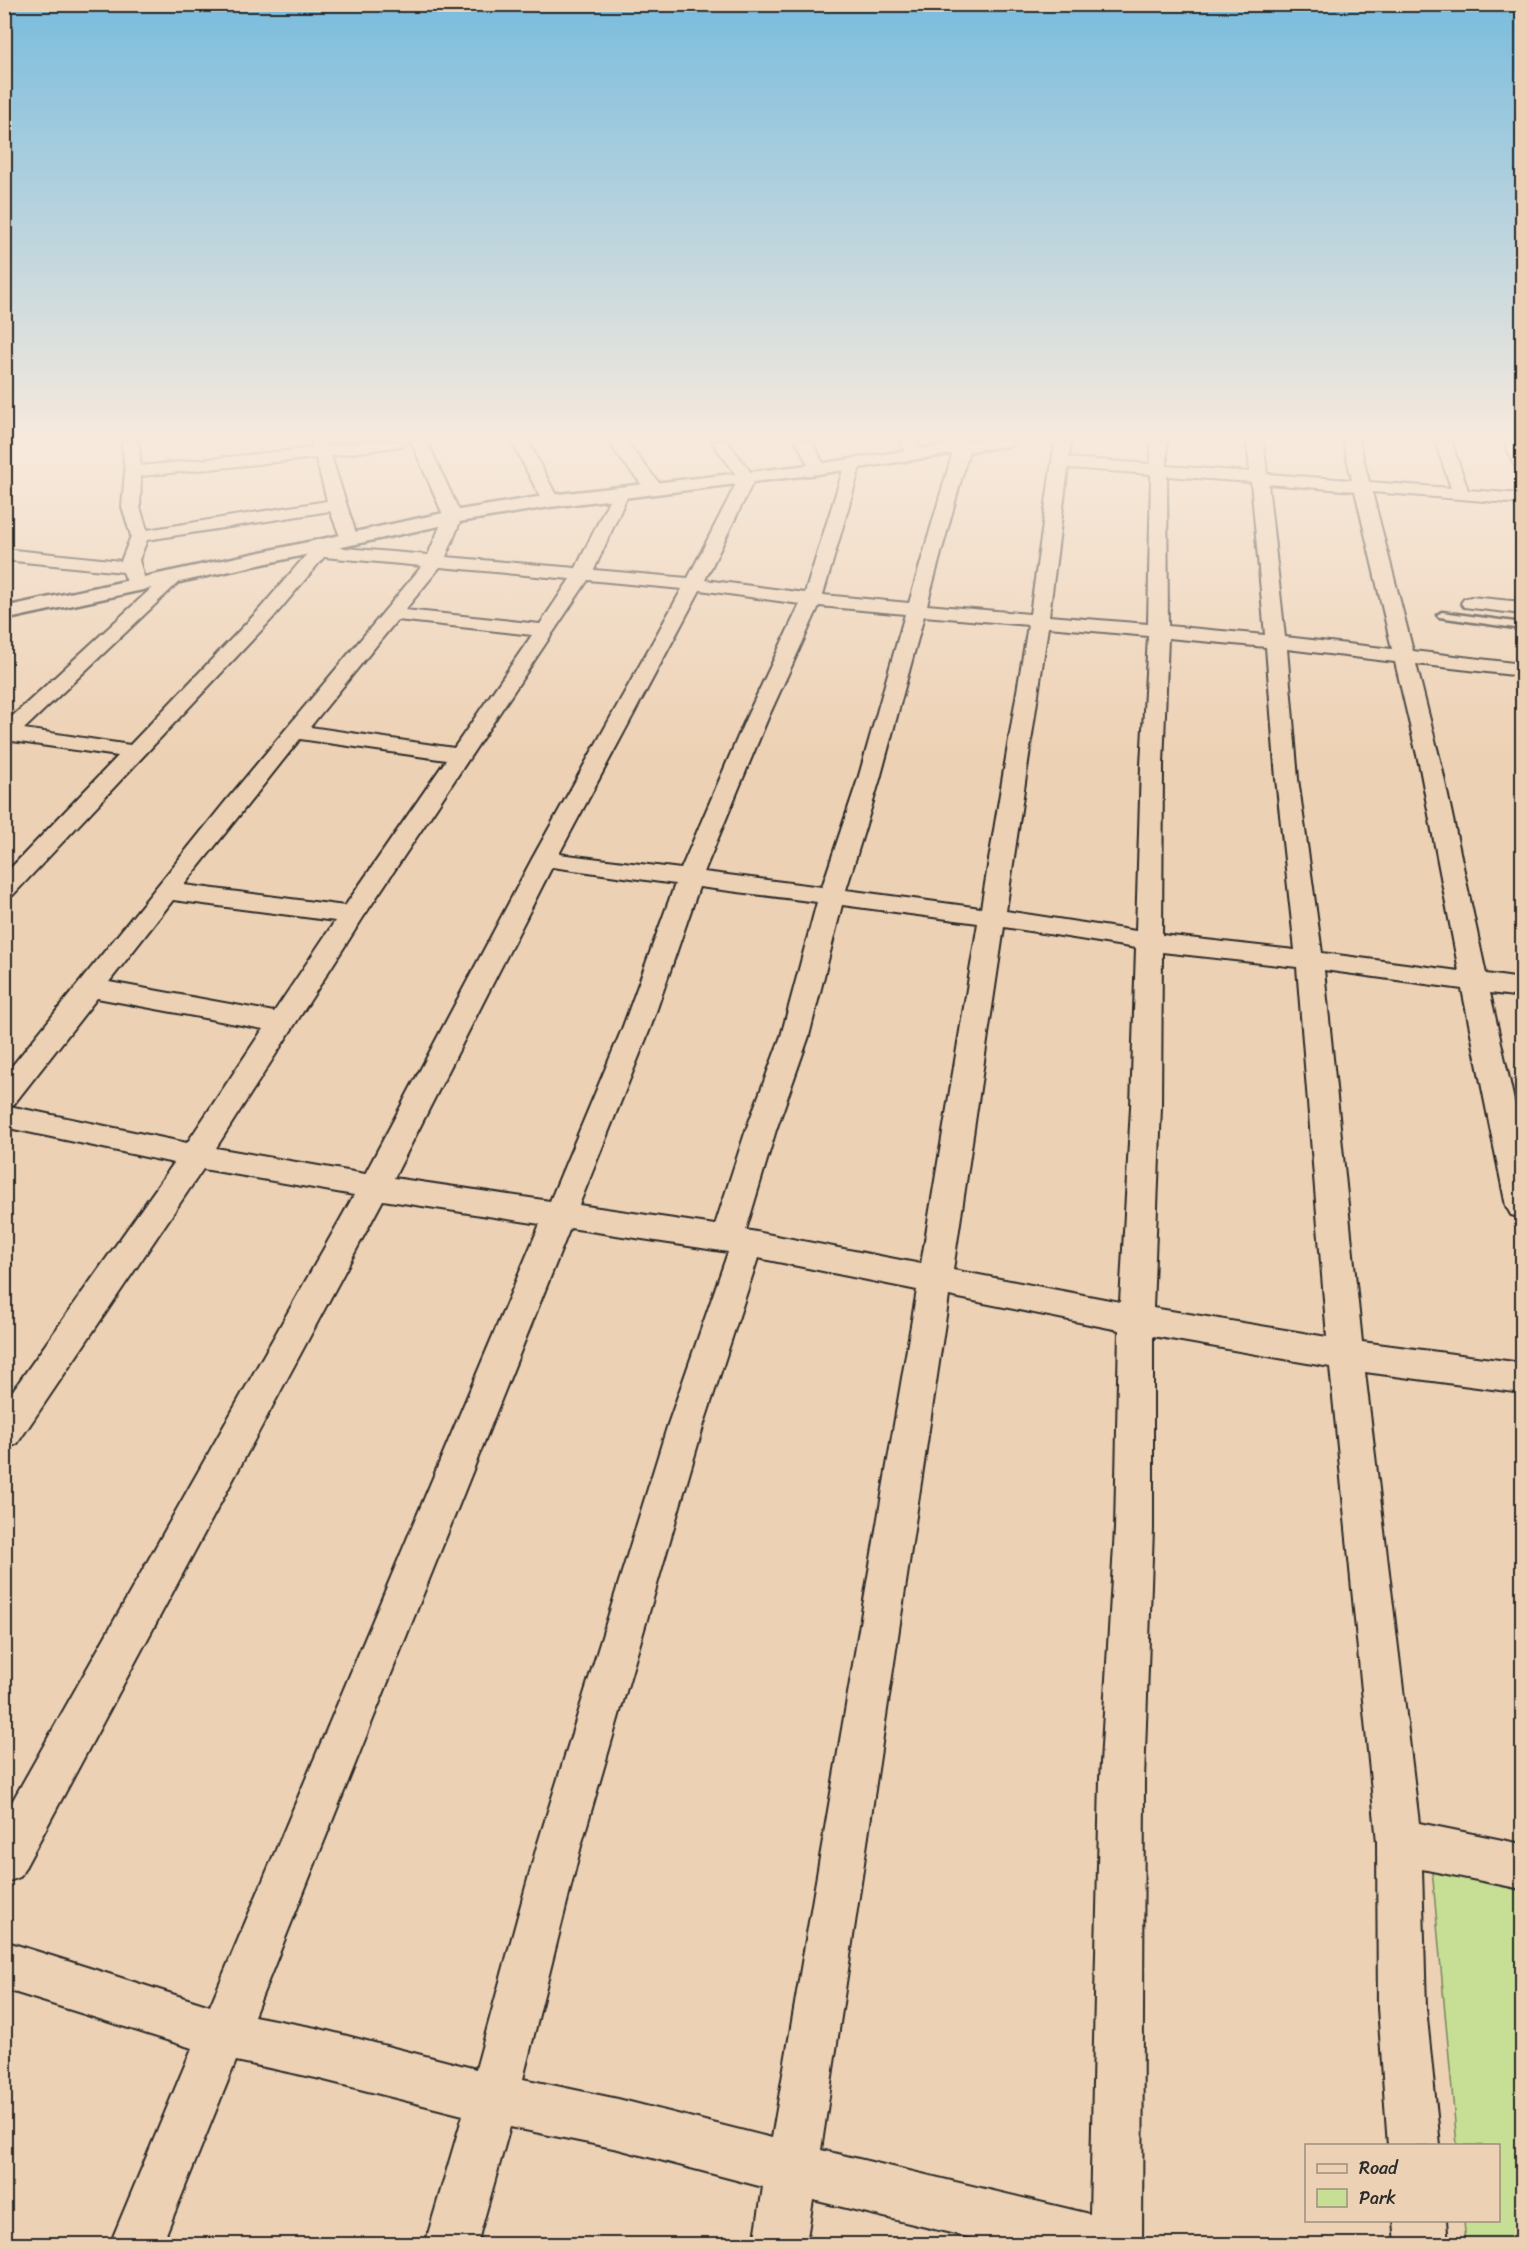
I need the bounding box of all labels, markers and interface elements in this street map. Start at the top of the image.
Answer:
legend [1305,2144,1500,2222]
text: Road [1359,2152,1399,2184]
text: Park [1359,2182,1396,2214]

